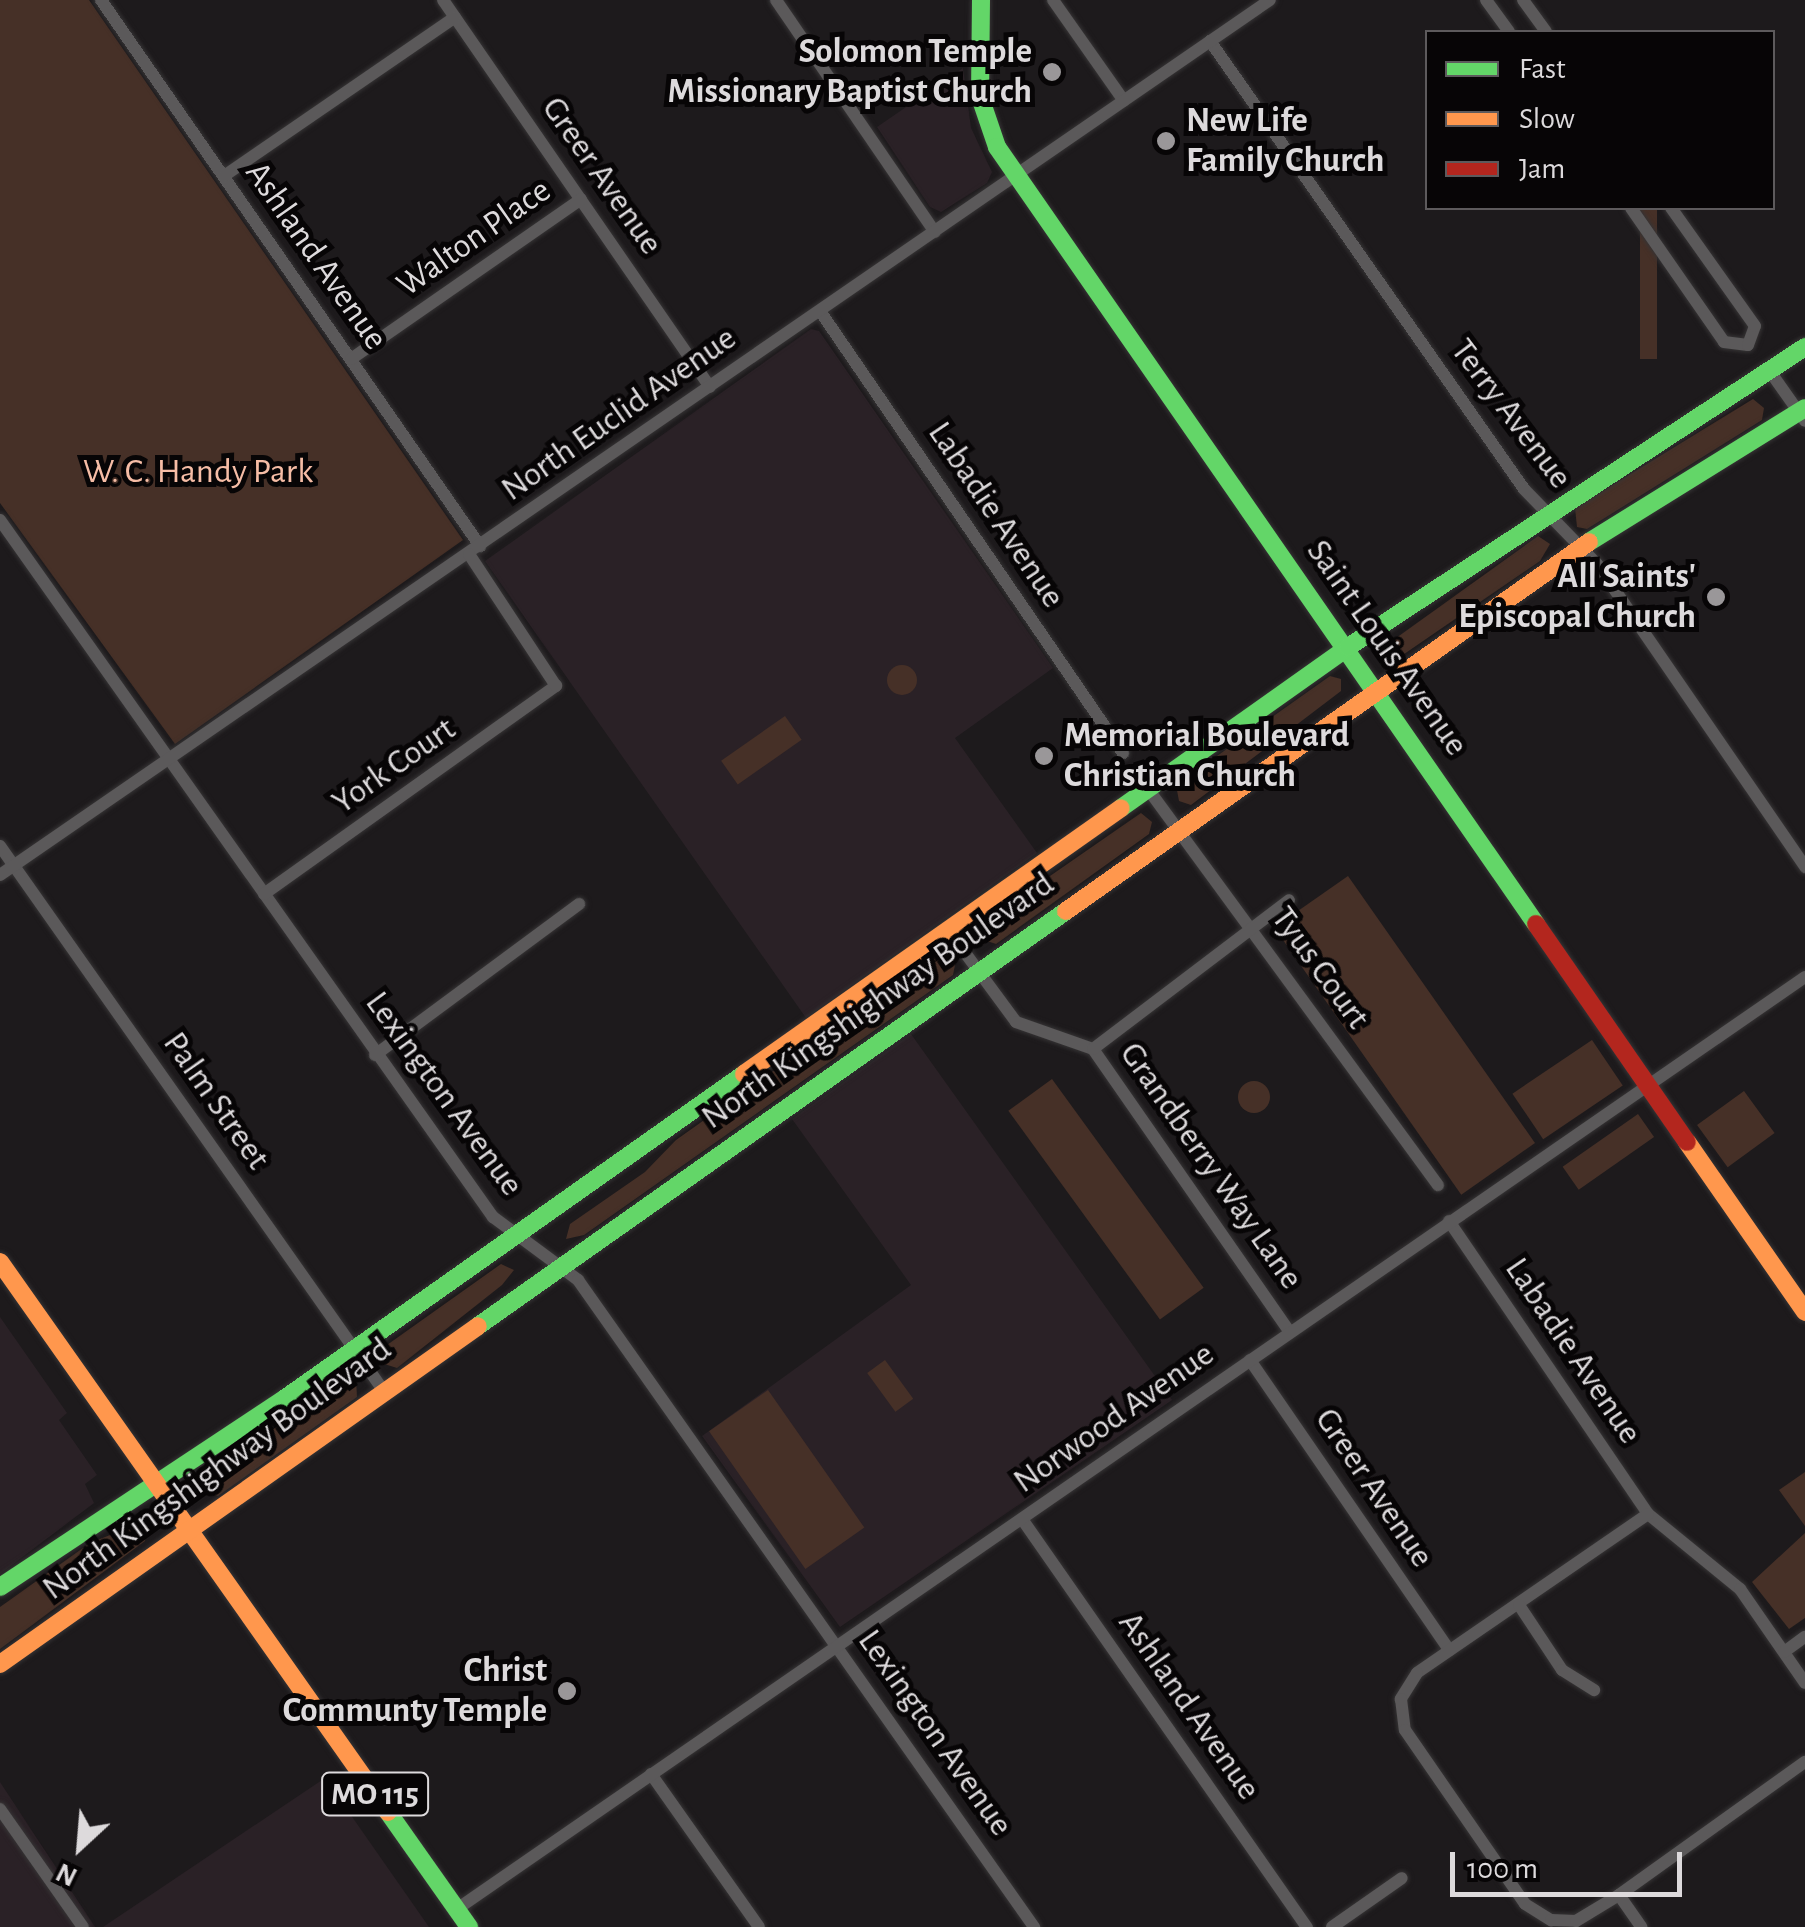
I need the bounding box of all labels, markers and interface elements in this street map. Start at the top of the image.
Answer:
legend [1425,30,1775,210]
place label: Solomon Temple Missionary Baptist Church [668,31,1032,113]
text: Fast [1519,54,1566,84]
marker: Solomon Temple Missionary Baptist Church [1041,61,1063,83]
street label: Greer Avenue [532,89,672,263]
place label: New Life Family Church [1186,100,1384,182]
text: Slow [1519,104,1575,134]
marker: New Life Family Church [1155,130,1177,152]
street label: Ashland Avenue [236,154,396,358]
text: Jam [1519,154,1565,184]
street label: Walton Place [389,170,559,306]
street label: North Euclid Avenue [494,317,744,511]
street label: Terry Avenue [1441,331,1581,497]
street label: Labadie Avenue [918,414,1074,616]
park label: W. C. Handy Park [83,451,313,493]
street label: Saint Louis Avenue [1297,532,1477,764]
place label: All Saints' Episcopal Church [1458,556,1696,638]
marker: All Saints' Episcopal Church [1705,586,1727,608]
street label: York Court [324,708,464,824]
place label: Memorial Boulevard Christian Church [1064,715,1349,797]
marker: Memorial Boulevard Christian Church [1033,745,1055,767]
street label: North Kingshighway Boulevard [694,863,1062,1139]
street label: Tyus Court [1262,899,1378,1037]
street label: Lexington Avenue [356,984,532,1204]
street label: Palm Street [153,1024,279,1178]
street label: Grandberry Way Lane [1110,1035,1312,1297]
street label: Labadie Avenue [1495,1250,1651,1452]
street label: North Kingshighway Boulevard [35,1328,399,1610]
street label: Norwood Avenue [1006,1333,1222,1503]
street label: Greer Avenue [1305,1400,1443,1576]
street label: Ashland Avenue [1109,1604,1269,1808]
street label: Lexington Avenue [848,1622,1022,1844]
place label: Christ Communty Temple [283,1650,547,1732]
marker: Christ Communty Temple [556,1680,578,1702]
road number: MO 115 [320,1767,430,1821]
north arrow [30,1797,130,1897]
scale bar [1455,1832,1688,1894]
text: 100 m [1467,1854,1538,1884]
text: N [52,1857,82,1891]

